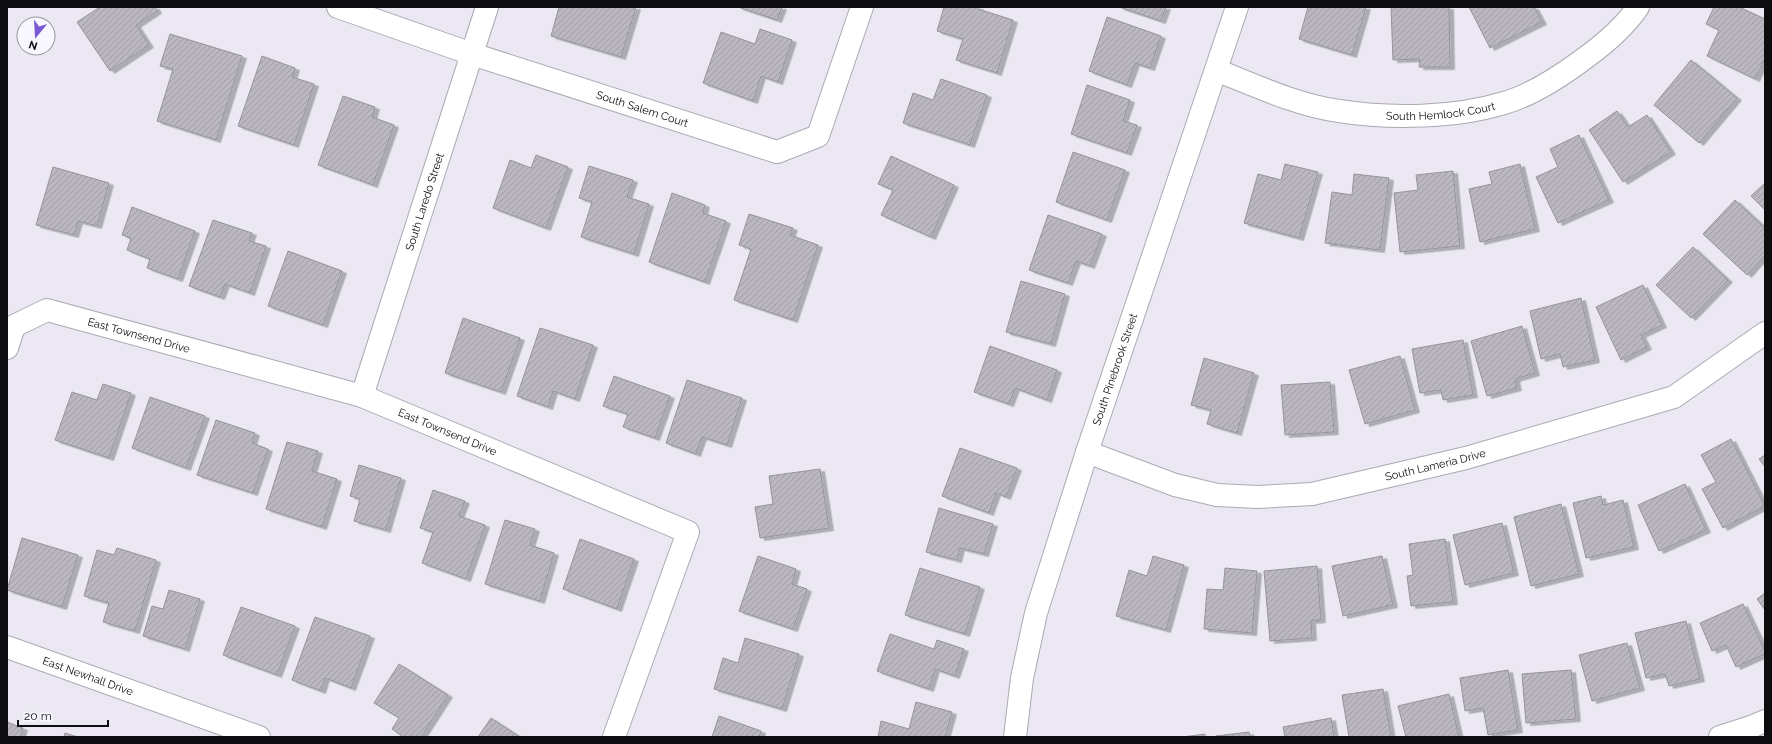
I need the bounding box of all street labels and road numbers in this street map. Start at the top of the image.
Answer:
street label: South Salem Court [595,88,690,130]
street label: South Hemlock Court [1386,100,1497,123]
street label: South Laredo Street [403,151,447,252]
street label: South Pinebrook Street [1090,311,1140,427]
street label: East Townsend Drive [86,315,192,356]
street label: East Townsend Drive [396,406,499,459]
street label: South Lameria Drive [1384,446,1488,484]
street label: East Newhall Drive [41,654,135,699]

